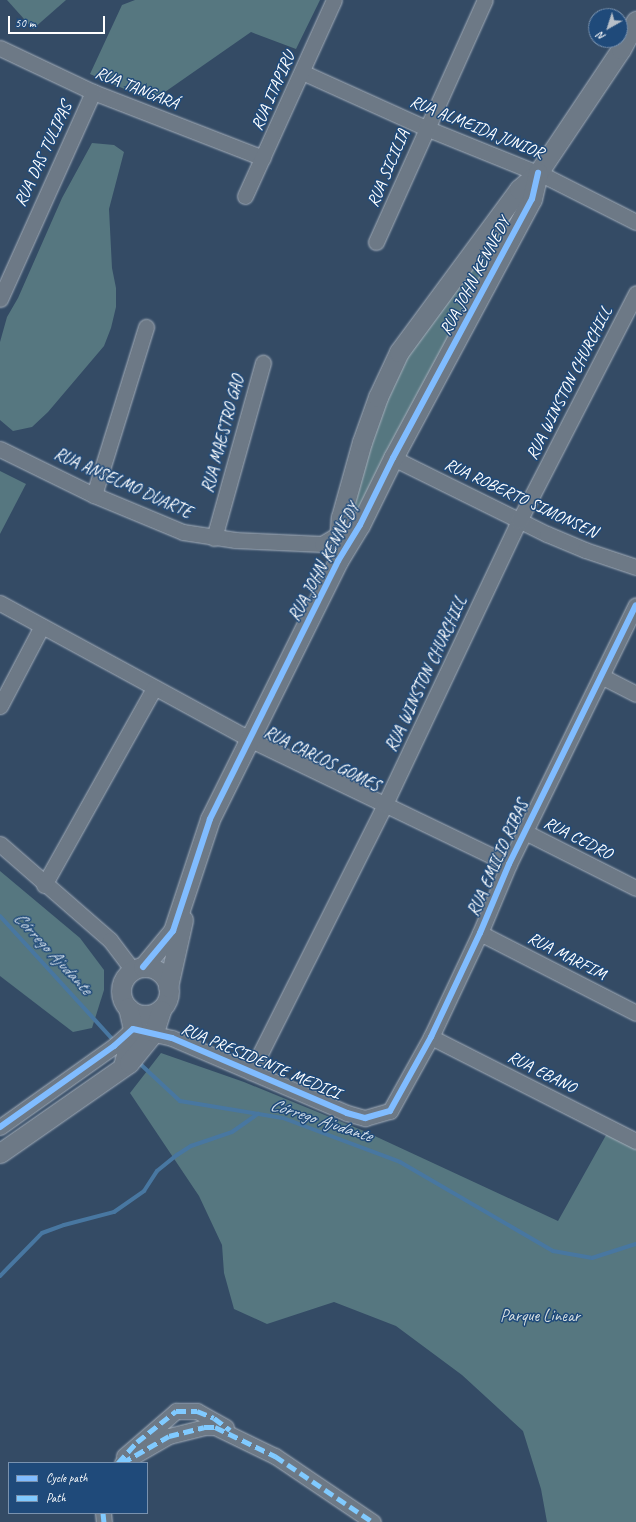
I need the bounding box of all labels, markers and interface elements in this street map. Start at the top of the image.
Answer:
scale bar [10,8,107,34]
north arrow [588,8,628,48]
text: 50 m [15,15,35,31]
text: N [594,29,608,44]
street label: RUA ITAPIRU [247,49,299,133]
street label: RUA TANGARÁ [92,62,182,114]
street label: RUA ALMEIDA JUNIOR [407,91,547,163]
street label: RUA DAS TULIPAS [10,98,76,210]
street label: RUA SICILIA [363,126,413,210]
street label: RUA JOHN KENNEDY [435,214,515,338]
street label: RUA WINSTON CHURCHILL [522,303,616,463]
street label: RUA MAESTRO GAO [197,373,249,495]
street label: RUA ANSELMO DUARTE [51,444,195,522]
street label: RUA ROBERTO SIMONSEN [442,454,600,542]
street label: RUA JOHN KENNEDY [284,500,364,624]
street label: RUA WINSTON CHURCHILL [381,593,471,755]
street label: RUA CARLOS GOMES [261,722,383,796]
street label: RUA EMILIO RIBAS [463,797,533,919]
street label: RUA CEDRO [541,812,615,864]
water label: Córrego Ajudante [10,907,96,999]
street label: RUA MARFIM [524,927,610,985]
street label: RUA PRESIDENTE MEDICI [178,1018,344,1104]
street label: RUA EBANO [504,1046,580,1098]
water label: Córrego Ajudante [268,1094,374,1146]
park label: Parque Linear [500,1306,580,1326]
legend [8,1462,148,1514]
text: Cycle path [46,1470,88,1486]
text: Path [46,1490,66,1506]

